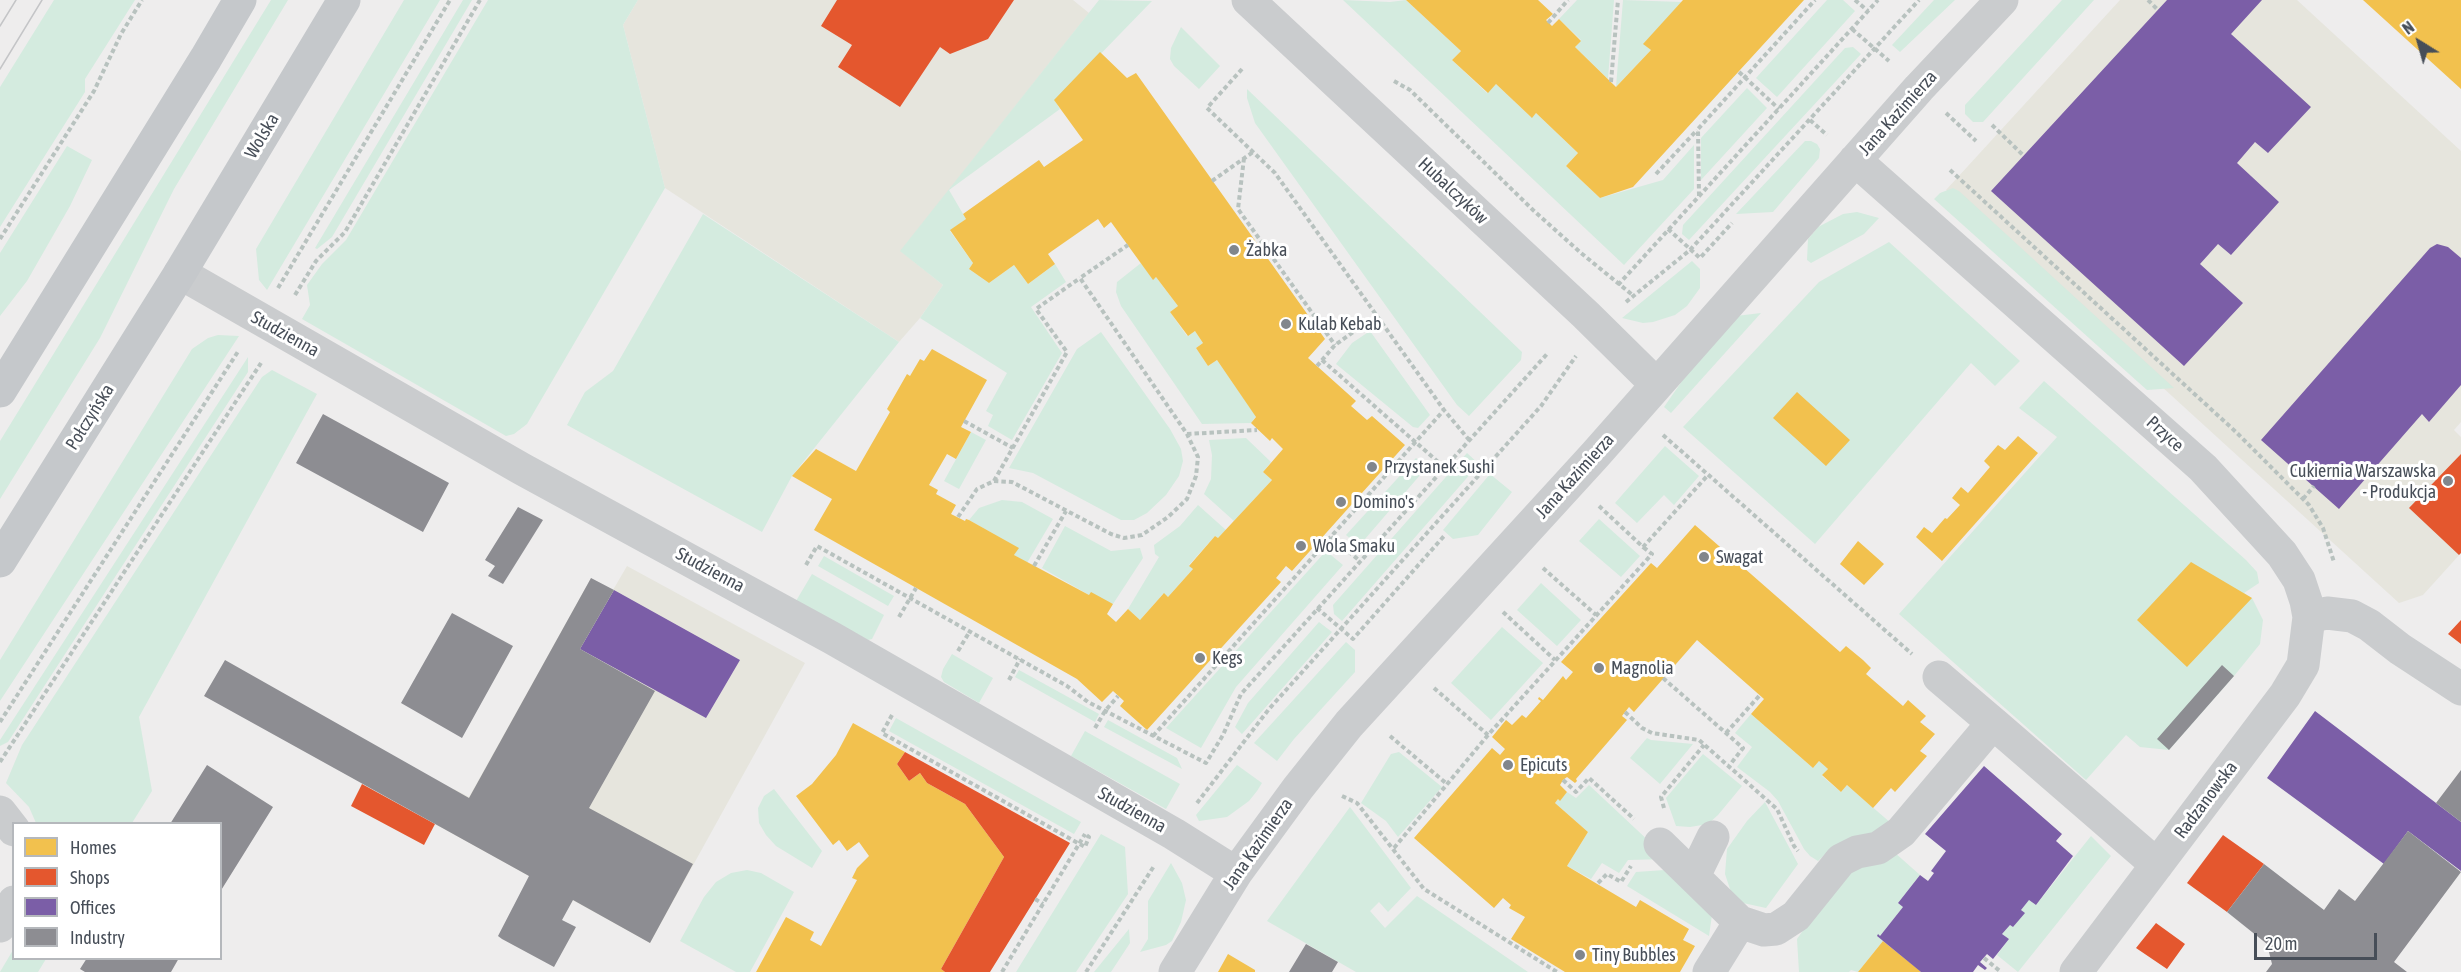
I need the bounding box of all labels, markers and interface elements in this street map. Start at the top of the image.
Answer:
north arrow [2389,12,2449,72]
text: N [2399,18,2417,38]
street label: Jana Kazimierza [1854,66,1942,160]
street label: Wolska [240,110,284,162]
street label: Hubalczyków [1414,153,1492,229]
place label: Żabka [1246,239,1287,261]
marker: Żabka [1227,243,1241,257]
street label: Studzienna [247,306,323,362]
place label: Kulab Kebab [1298,313,1382,335]
marker: Kulab Kebab [1279,317,1293,331]
street label: Połczyńska [61,380,119,454]
street label: Przyce [2142,412,2188,456]
street label: Jana Kazimierza [1531,429,1619,523]
place label: Przystanek Sushi [1384,456,1495,478]
marker: Przystanek Sushi [1365,460,1379,474]
place label: Cukiernia Warszawska - Produkcja [2290,460,2436,502]
marker: Cukiernia Warszawska - Produkcja [2441,474,2455,488]
place label: Domino's [1353,491,1414,513]
marker: Domino's [1334,495,1348,509]
place label: Wola Smaku [1313,535,1395,557]
marker: Wola Smaku [1294,539,1308,553]
street label: Studzienna [672,543,748,597]
place label: Swagat [1716,546,1763,568]
marker: Swagat [1697,550,1711,564]
place label: Kegs [1212,647,1243,669]
marker: Kegs [1193,651,1207,665]
place label: Magnolia [1611,657,1674,679]
marker: Magnolia [1592,661,1606,675]
place label: Epicuts [1520,754,1567,776]
street label: Radzanowska [2170,757,2242,843]
marker: Epicuts [1501,758,1515,772]
street label: Studzienna [1094,782,1170,838]
street label: Jana Kazimierza [1219,794,1297,894]
legend [12,822,222,960]
text: Homes [70,837,116,858]
text: Shops [70,867,110,888]
text: Offices [70,897,116,918]
scale bar [2257,921,2380,959]
text: Industry [70,927,125,948]
text: 20 m [2265,933,2297,954]
place label: Tiny Bubbles [1592,944,1676,966]
marker: Tiny Bubbles [1573,948,1587,962]

